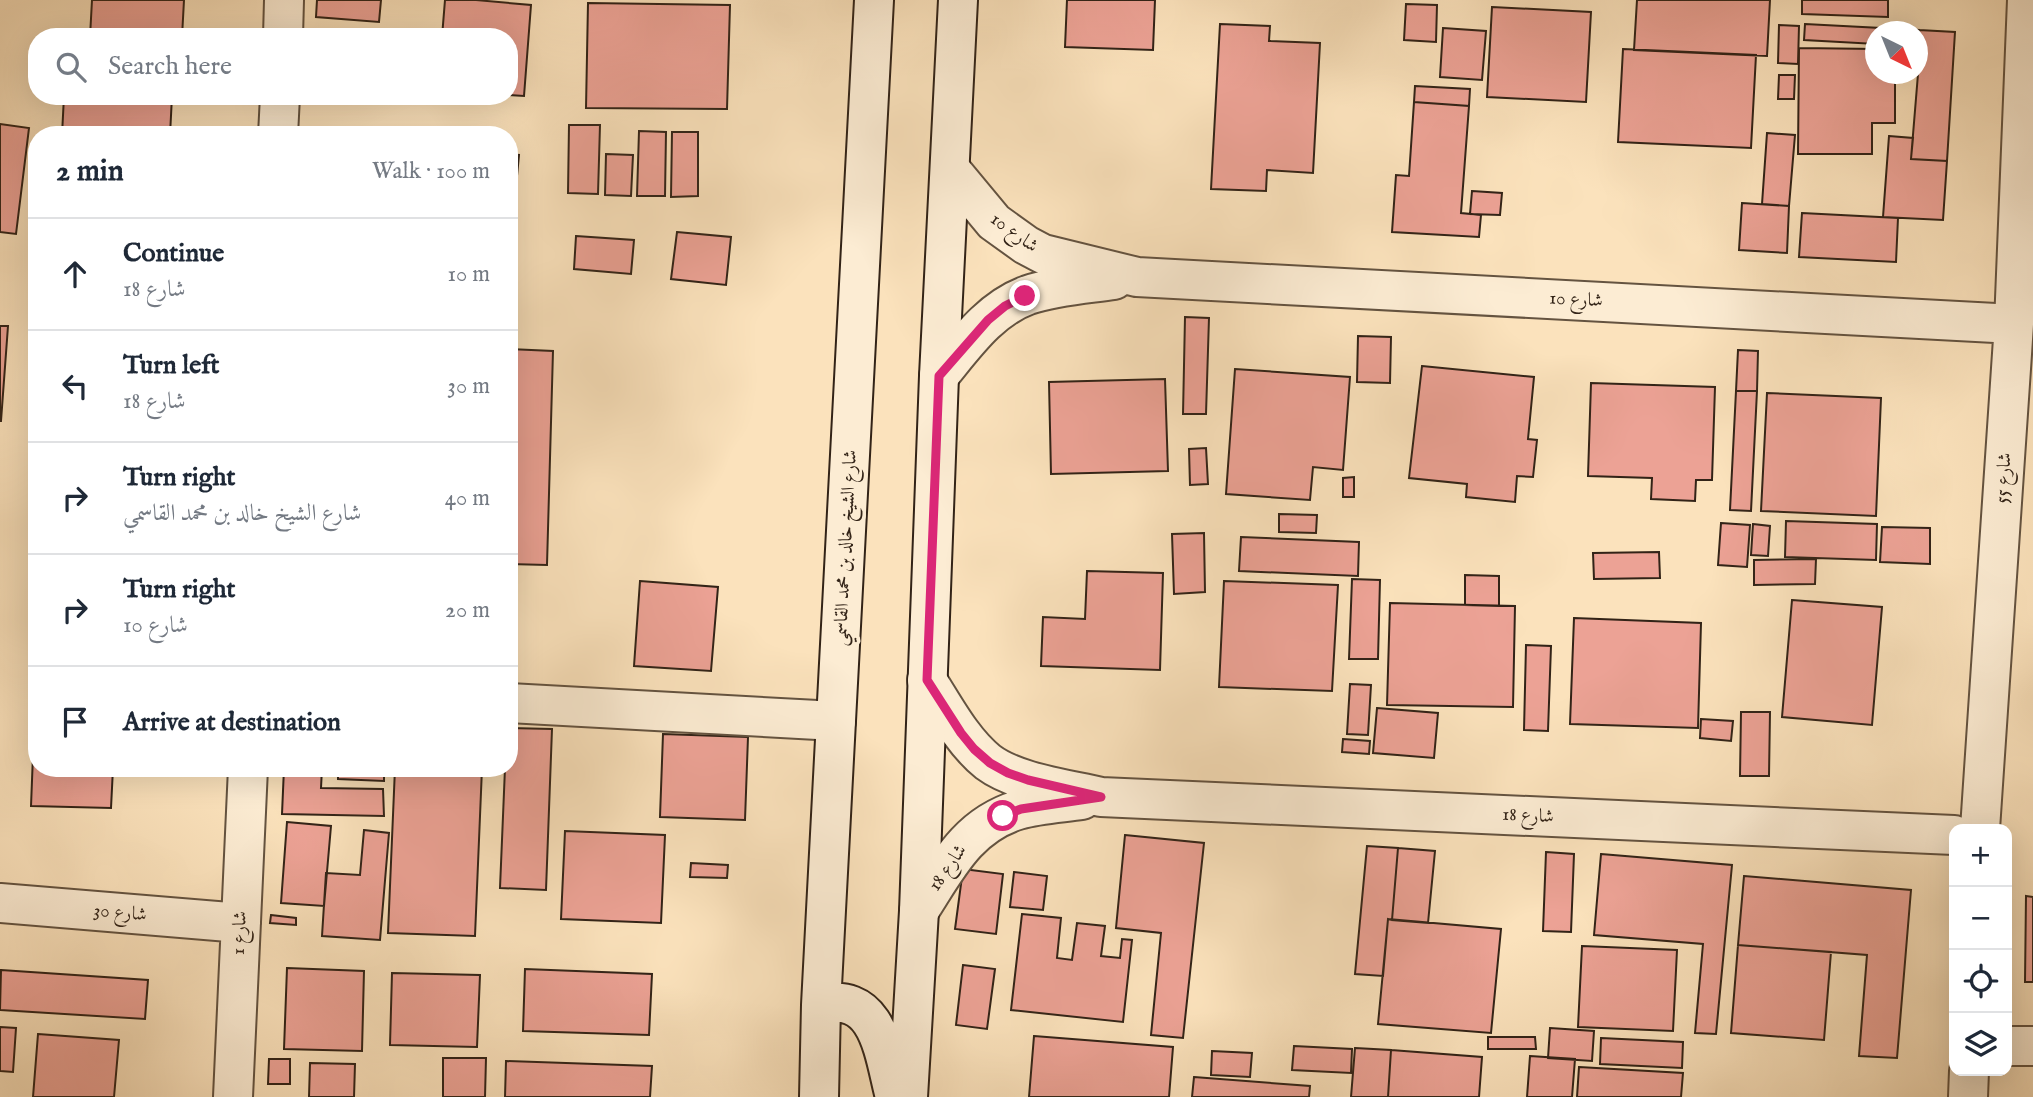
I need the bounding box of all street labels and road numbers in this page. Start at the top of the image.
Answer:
street label: شارع 10 [984,208,1043,260]
street label: شارع 10 [1549,287,1603,315]
street label: شارع الشيخ خالد بن محمد القاسمي [829,449,868,647]
street label: شارع 55 [1990,452,2020,504]
street label: شارع 18 [1501,803,1554,831]
street label: شارع 18 [923,840,974,897]
street label: شارع 30 [92,899,148,929]
street label: شارع 1 [227,910,255,956]

